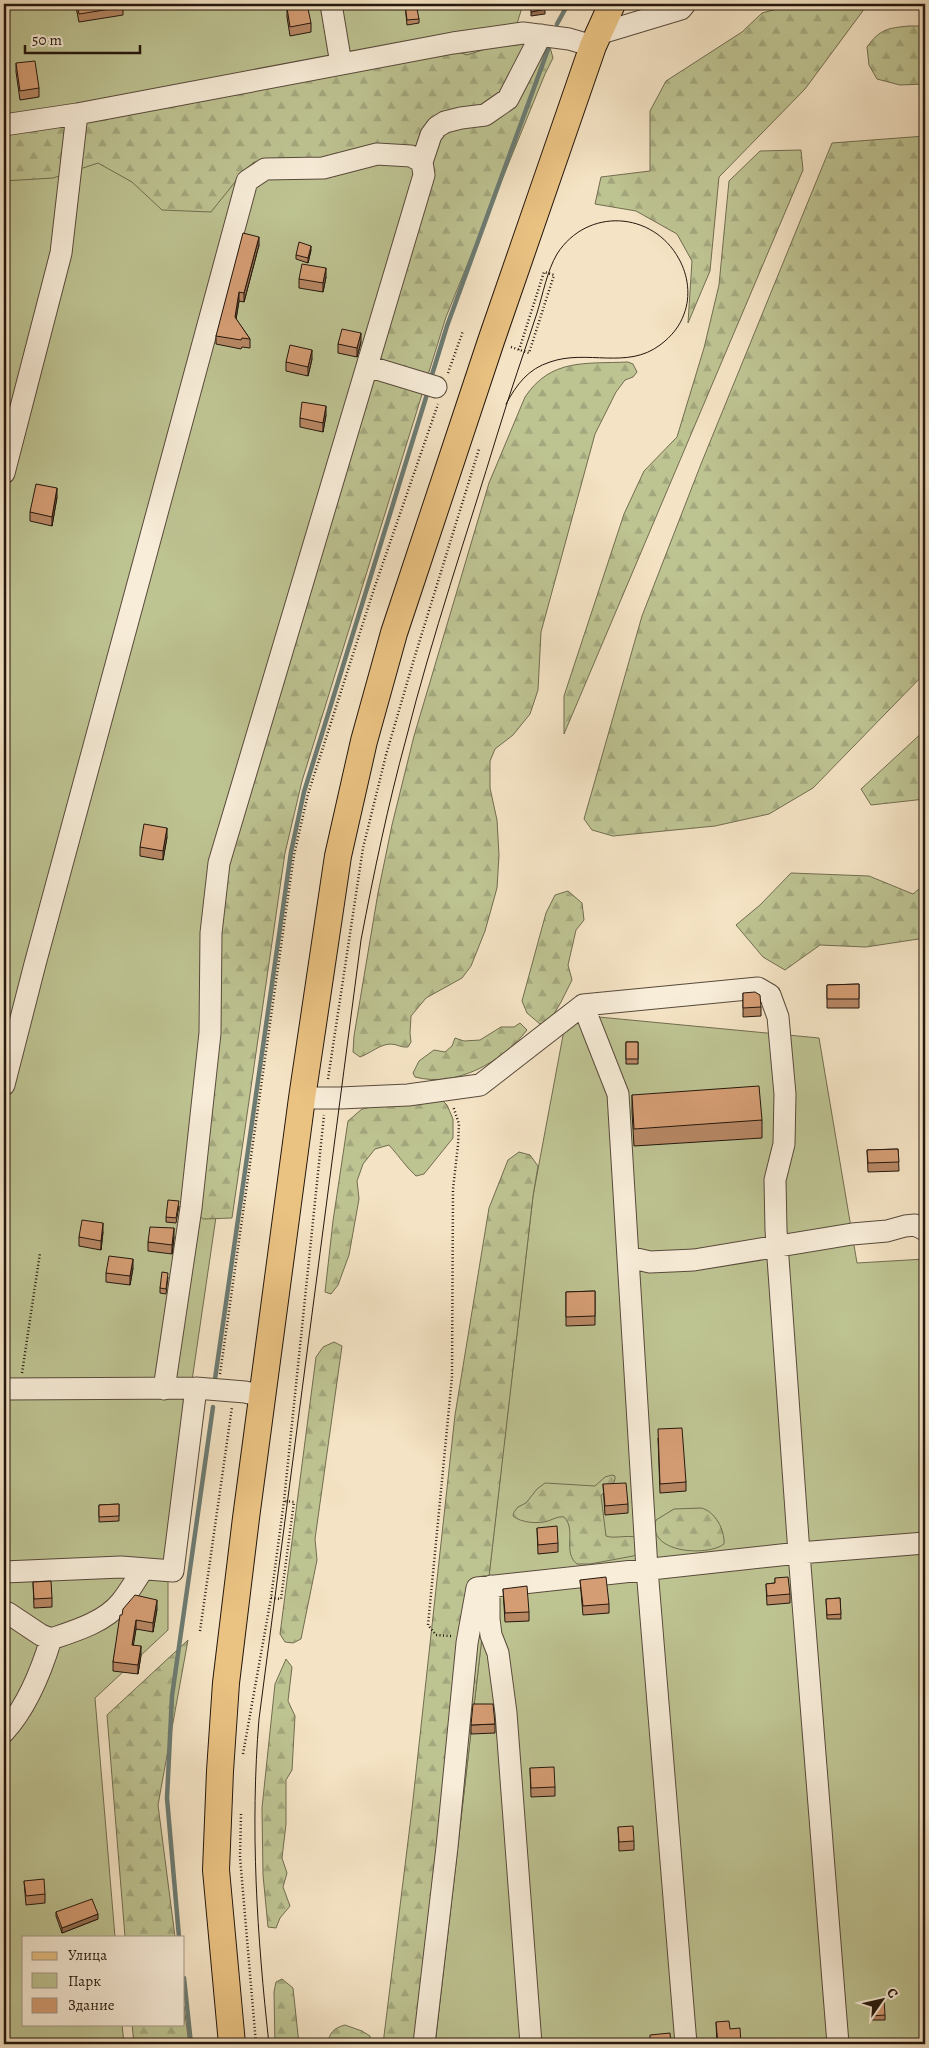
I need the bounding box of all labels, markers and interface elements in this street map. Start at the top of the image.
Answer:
scale bar [25,22,140,54]
text: 50 m [32,30,62,50]
legend [22,1936,185,2026]
text: Улица [68,1945,107,1965]
text: Парк [68,1971,101,1991]
north arrow [856,1976,906,2026]
text: С [882,1984,903,2002]
text: Здание [68,1995,115,2015]

